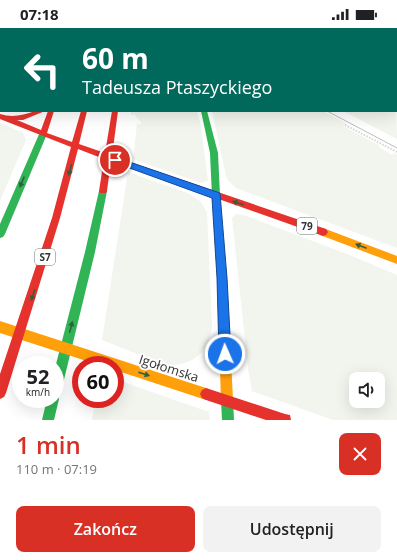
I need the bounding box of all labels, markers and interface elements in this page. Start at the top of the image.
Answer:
text: 07:18 [20,4,59,24]
text: 60 m [82,39,149,77]
icon: left [16,44,68,96]
text: Tadeusza Ptaszyckiego [82,75,272,99]
pin [98,143,132,177]
icon: arrive [104,149,126,171]
one-way arrow [66,164,72,176]
one-way arrow [19,177,25,188]
one-way arrow [232,200,244,206]
road number: 79 [297,218,317,234]
one-way arrow [354,243,366,249]
road number: S7 [35,249,55,265]
one-way arrow [29,289,35,301]
one-way arrow [69,321,75,334]
position arrow [204,333,246,375]
street label: Igołomska [137,350,201,386]
speed limit sign: 60 [72,356,124,408]
text: 52 [27,363,49,390]
one-way arrow [138,371,150,377]
map controls [349,372,385,408]
button: sound [349,372,385,408]
text: km/h [26,385,50,399]
text: 1 min [16,428,81,461]
button: close [339,433,381,475]
text: 110 m · 07:19 [16,460,97,478]
button: Zakończ [16,506,195,552]
button: Udostępnij [203,506,381,552]

